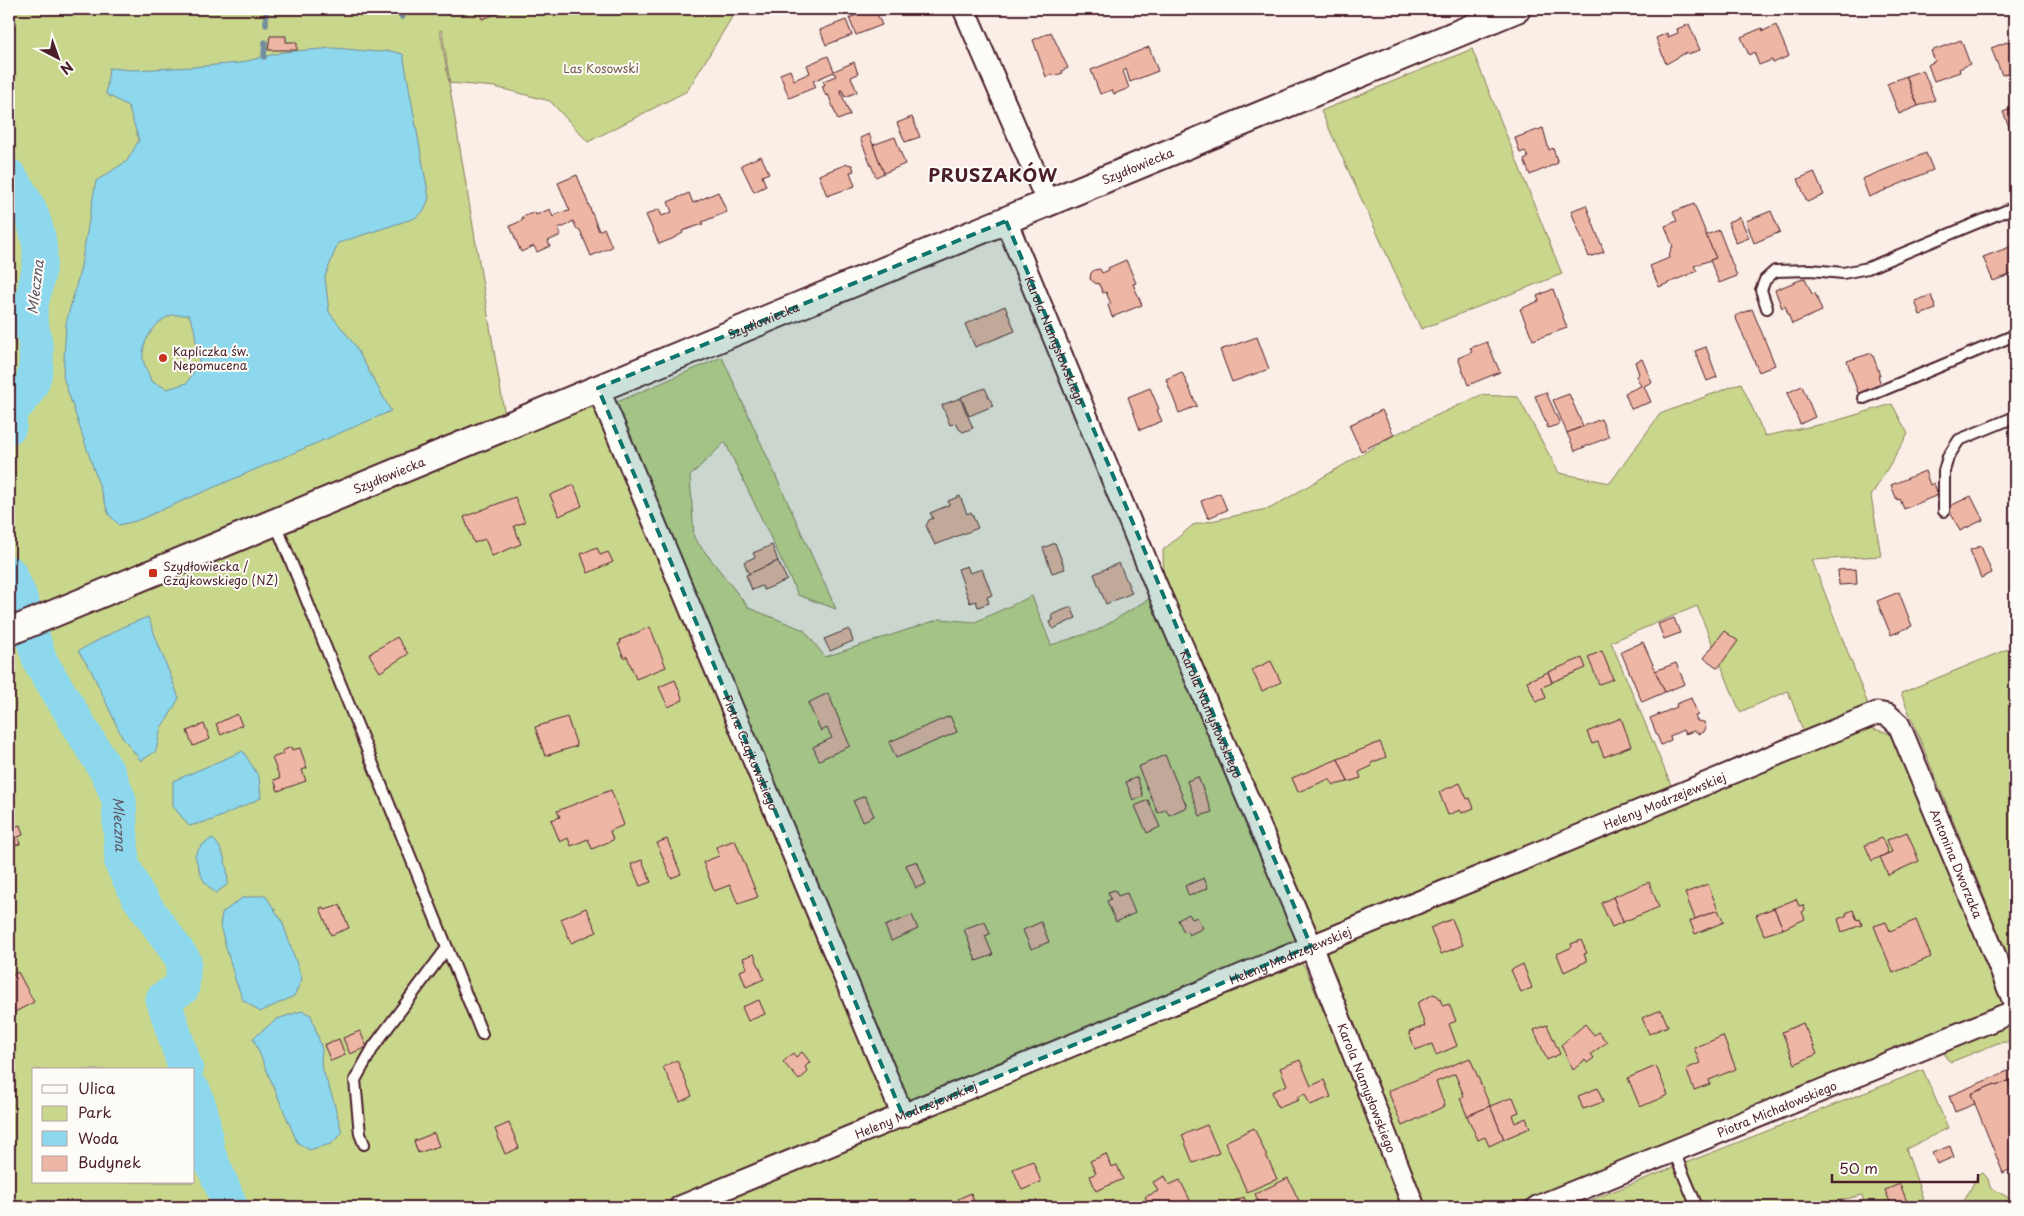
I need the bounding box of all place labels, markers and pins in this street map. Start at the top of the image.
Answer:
place label: Kapliczka św. Nepomucena [173,342,249,374]
marker: Kapliczka św. Nepomucena [157,352,169,364]
place label: Szydłowiecka / Czajkowskiego (NŻ) [163,557,278,589]
marker: Szydłowiecka / Czajkowskiego (NŻ) [147,567,159,579]

